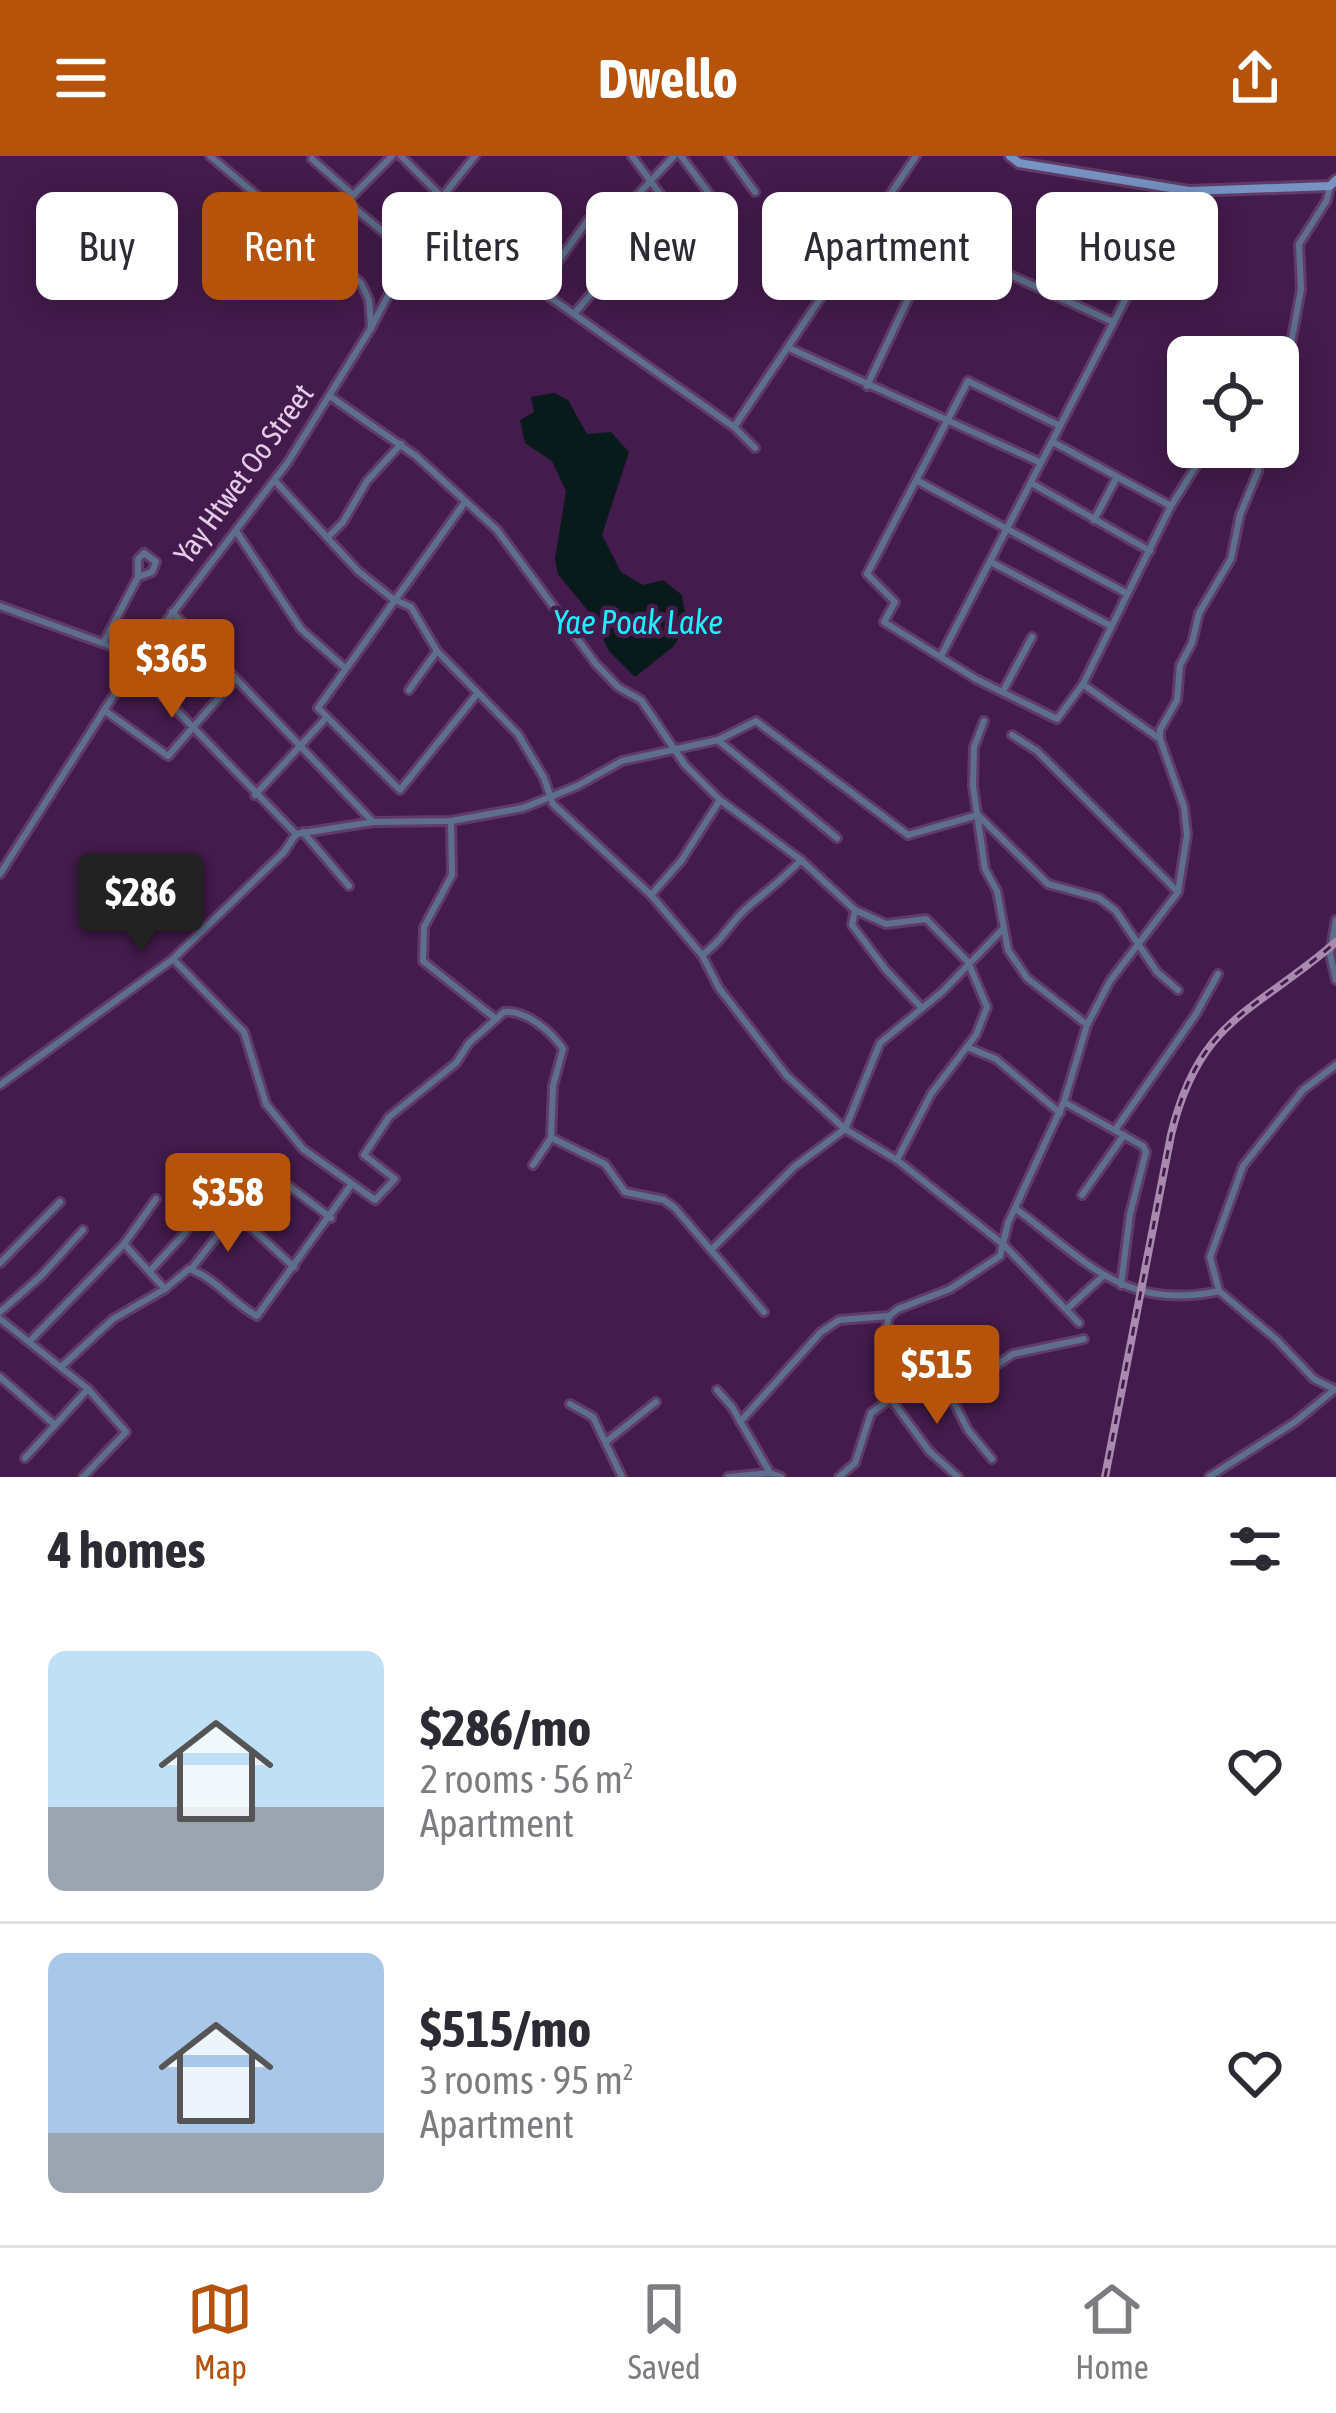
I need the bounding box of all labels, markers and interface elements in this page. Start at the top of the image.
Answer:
icon: menu [48,45,114,111]
icon: share [1222,45,1288,111]
text: Dwello [598,48,738,109]
chip: Buy [36,192,178,300]
chip: Rent [202,192,358,300]
chip: Filters [382,192,562,300]
chip: New [586,192,738,300]
chip: Apartment [762,192,1012,300]
chip: House [1036,192,1218,300]
map controls [1167,336,1299,468]
button: locate [1167,336,1299,468]
street label: Yay Htwet Oo Street [167,377,320,570]
water label: Yae Poak Lake [553,603,723,641]
pin: $365 [101,619,243,721]
text: $365 [136,636,208,680]
pin: $286 [70,853,212,955]
text: $286 [105,870,177,914]
pin: $358 [157,1153,299,1255]
text: $358 [192,1170,264,1214]
pin: $515 [866,1325,1008,1427]
text: $515 [901,1342,973,1386]
icon: filters [1222,1516,1288,1582]
text: 4 homes [48,1520,206,1579]
text: $286/mo [420,1698,591,1757]
icon: home [144,1699,288,1843]
icon: heart [1222,1738,1288,1804]
text: 2 rooms · 56 m² [420,1757,634,1801]
text: Apartment [420,1801,574,1845]
text: $515/mo [420,1999,591,2058]
icon: home [144,2001,288,2145]
icon: heart [1222,2040,1288,2106]
text: 3 rooms · 95 m² [420,2058,634,2102]
text: Apartment [420,2102,574,2146]
tab: Map [187,2276,253,2386]
tab: Saved [628,2276,701,2386]
tab: Home [1075,2276,1149,2386]

